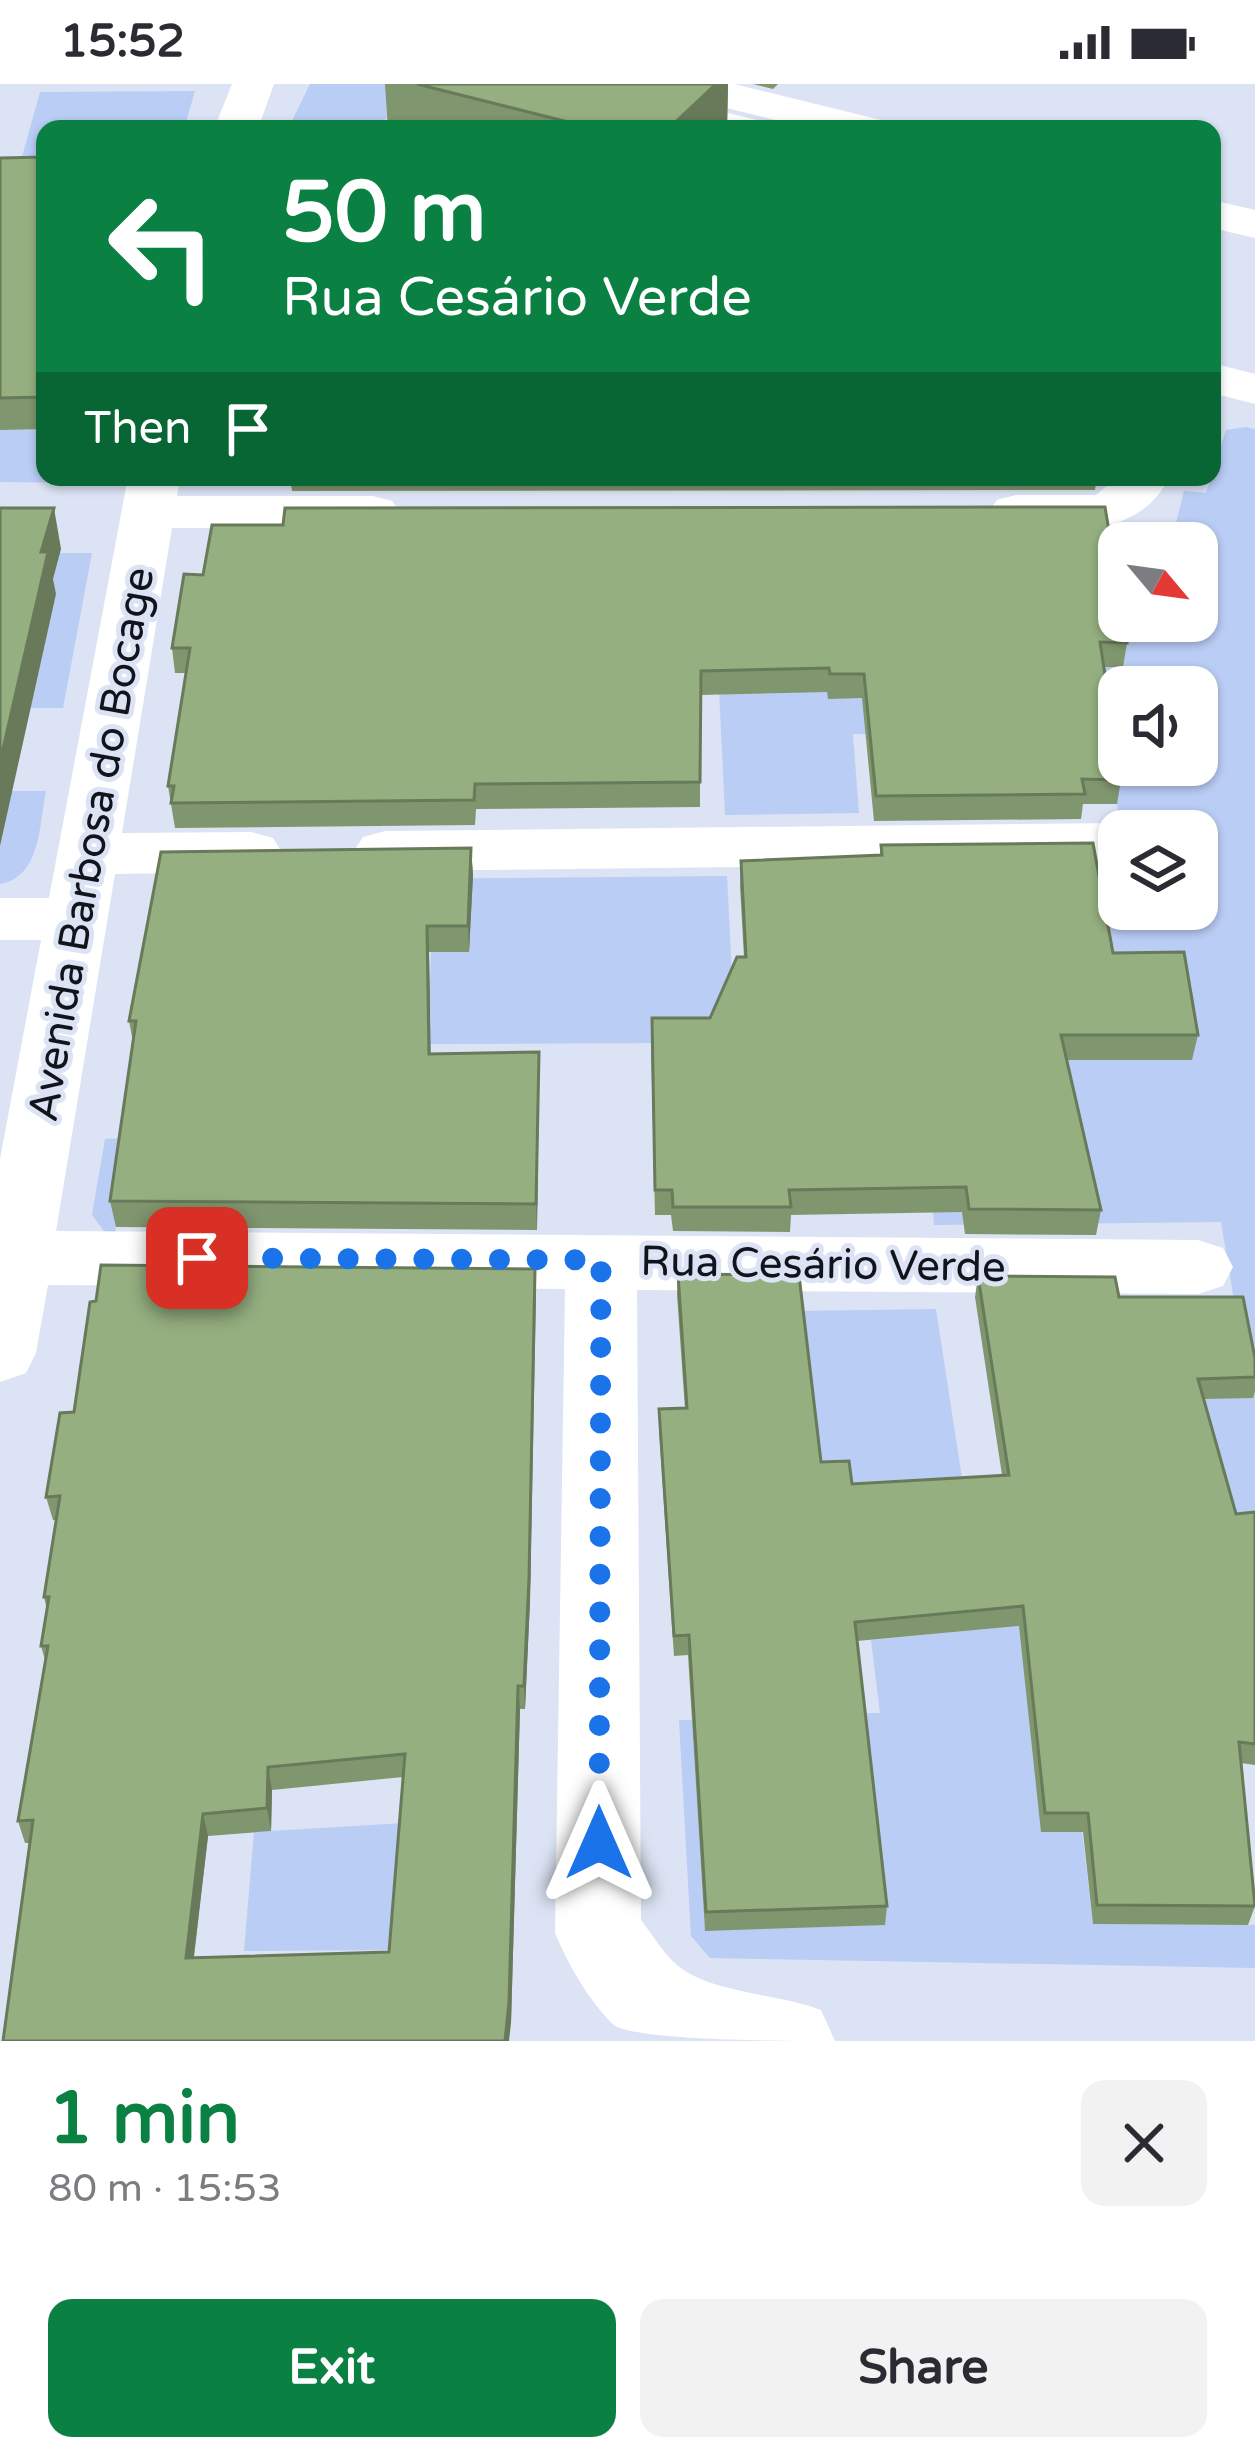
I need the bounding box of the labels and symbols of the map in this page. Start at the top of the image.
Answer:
north arrow [1098,522,1218,642]
street label: Avenida Barbosa do Bocage [18,563,165,1125]
pin [146,1207,248,1309]
street label: Rua Cesário Verde [640,1236,1006,1293]
position arrow [536,1780,662,1906]

